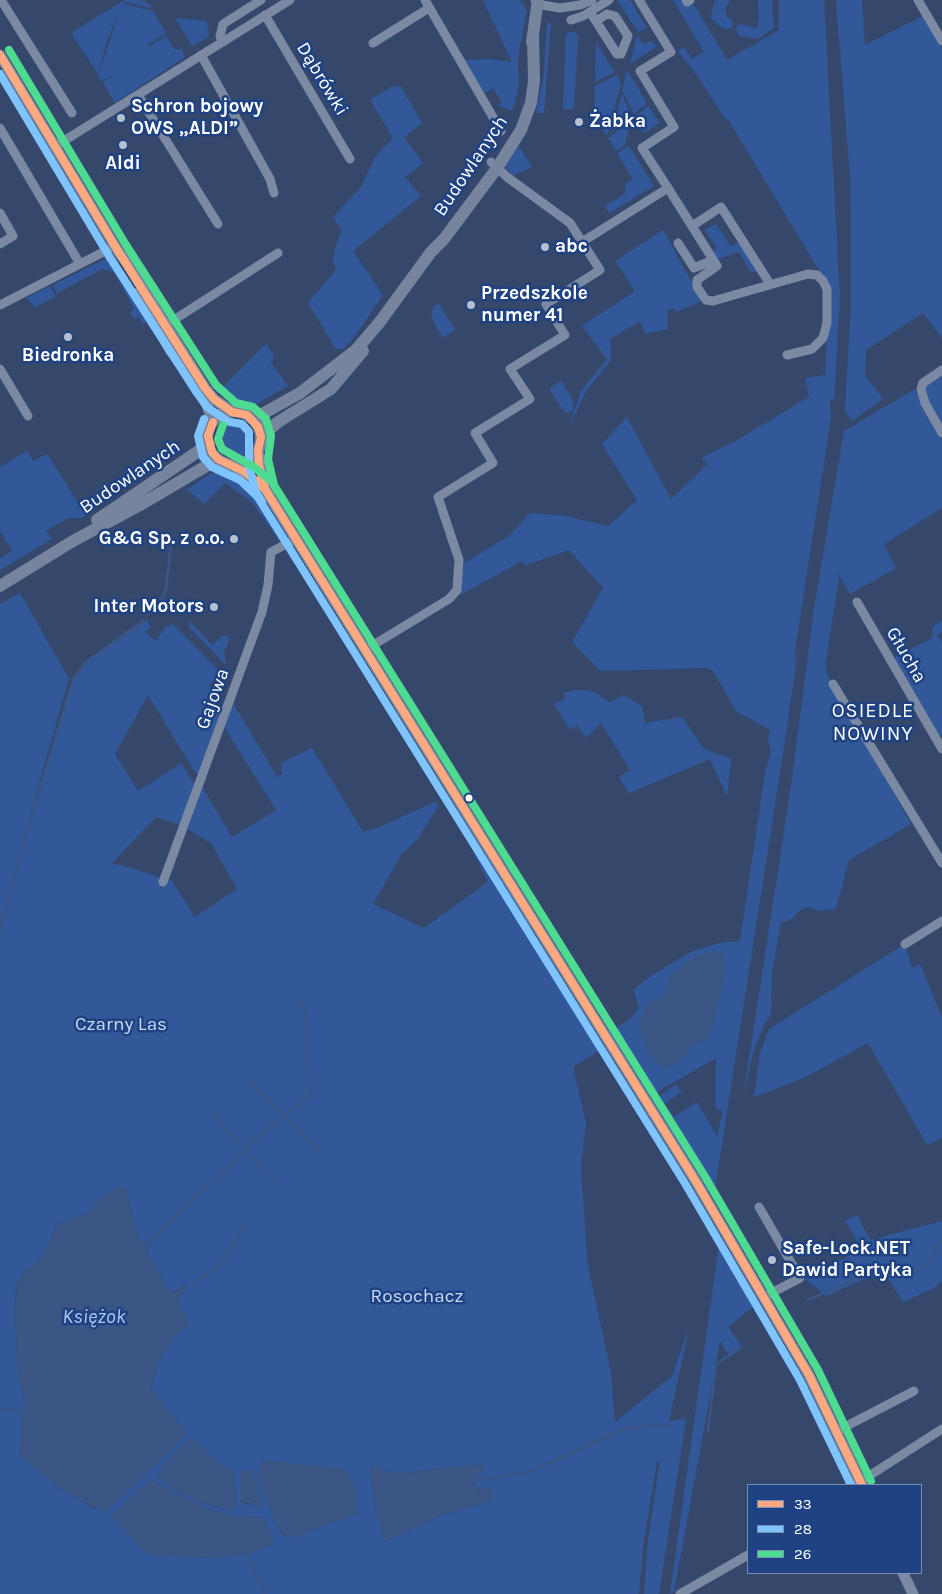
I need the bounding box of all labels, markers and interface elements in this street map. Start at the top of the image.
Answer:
street label: Dąbrówki [291,38,353,120]
place label: Schron bojowy OWS „ALDI” [131,96,263,140]
place label: Żabka [589,111,646,133]
marker: Schron bojowy OWS „ALDI” [115,112,127,124]
street label: Budowlanych [429,112,513,220]
marker: Żabka [573,116,585,128]
marker: Aldi [117,139,129,151]
place label: Aldi [105,153,141,175]
place label: abc [555,236,588,258]
marker: abc [539,241,551,253]
place label: Przedszkole numer 41 [481,283,588,327]
marker: Przedszkole numer 41 [465,299,477,311]
marker: Biedronka [62,331,74,343]
place label: Biedronka [22,345,114,367]
street label: Budowlanych [76,435,184,519]
place label: G&G Sp. z o.o. [99,528,224,550]
marker: G&G Sp. z o.o. [228,533,240,545]
place label: Inter Motors [93,596,204,618]
marker: Inter Motors [208,601,220,613]
street label: Głucha [881,623,931,687]
street label: Gajowa [191,665,235,733]
district label: OSIEDLE NOWINY [831,699,915,746]
unlabelled marker [464,793,474,803]
park label: Czarny Las [75,1014,167,1036]
place label: Safe-Lock.NET Dawid Partyka [782,1238,912,1282]
marker: Safe-Lock.NET Dawid Partyka [766,1254,778,1266]
park label: Rosochacz [371,1286,463,1308]
water label: Księżok [62,1305,126,1329]
legend [747,1484,922,1574]
text: 33 [794,1495,812,1513]
text: 28 [794,1520,812,1538]
text: 26 [794,1545,811,1563]

